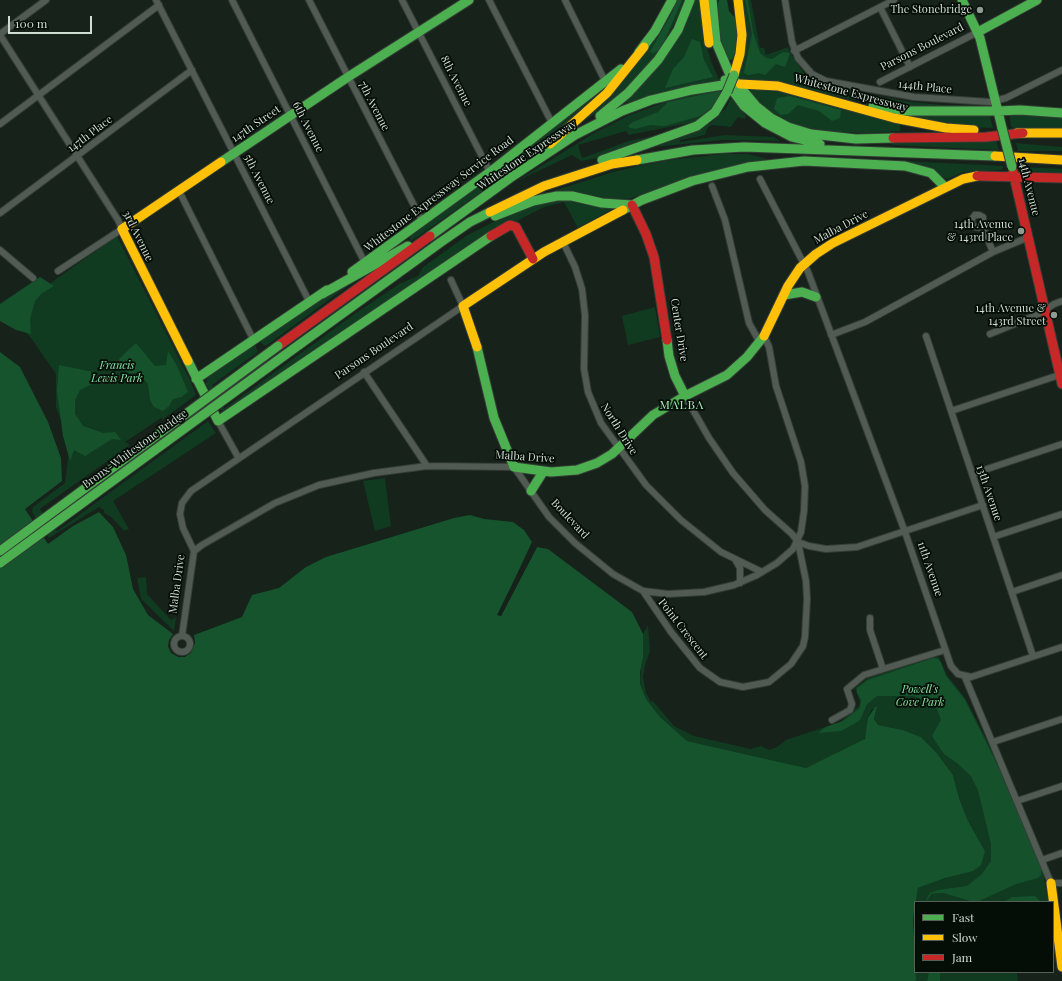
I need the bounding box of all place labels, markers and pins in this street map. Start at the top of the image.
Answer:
place label: The Stonebridge [891,3,972,17]
marker: The Stonebridge [975,5,985,15]
place label: 14th Avenue & 143rd Place [947,218,1013,244]
marker: 14th Avenue & 143rd Place [1016,226,1026,236]
place label: 14th Avenue & 143rd Street [975,302,1046,328]
marker: 14th Avenue & 143rd Street [1049,310,1059,320]

